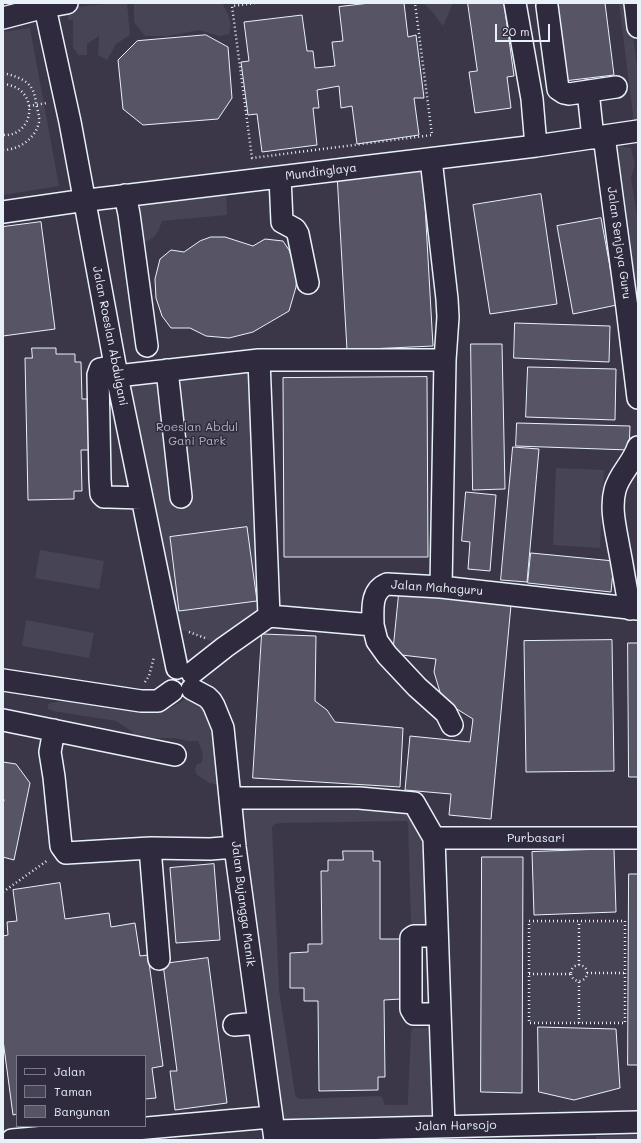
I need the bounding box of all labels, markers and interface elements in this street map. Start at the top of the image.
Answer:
scale bar [497,16,552,42]
text: 20 m [502,23,530,39]
street label: Mundinglaya [284,160,358,184]
street label: Jalan Senjaya Guru [604,186,634,300]
street label: Jalan Roeslan Abdulgani [89,265,131,407]
park label: Roeslan Abdul Gani Park [156,420,238,448]
street label: Jalan Mahaguru [390,578,484,598]
street label: Purbasari [507,831,565,845]
street label: Jalan Bujangga Manik [228,841,258,967]
legend [16,1055,146,1127]
text: Jalan [54,1063,85,1079]
text: Taman [54,1083,92,1099]
text: Bangunan [54,1103,110,1119]
street label: Jalan Harsojo [415,1118,497,1134]

